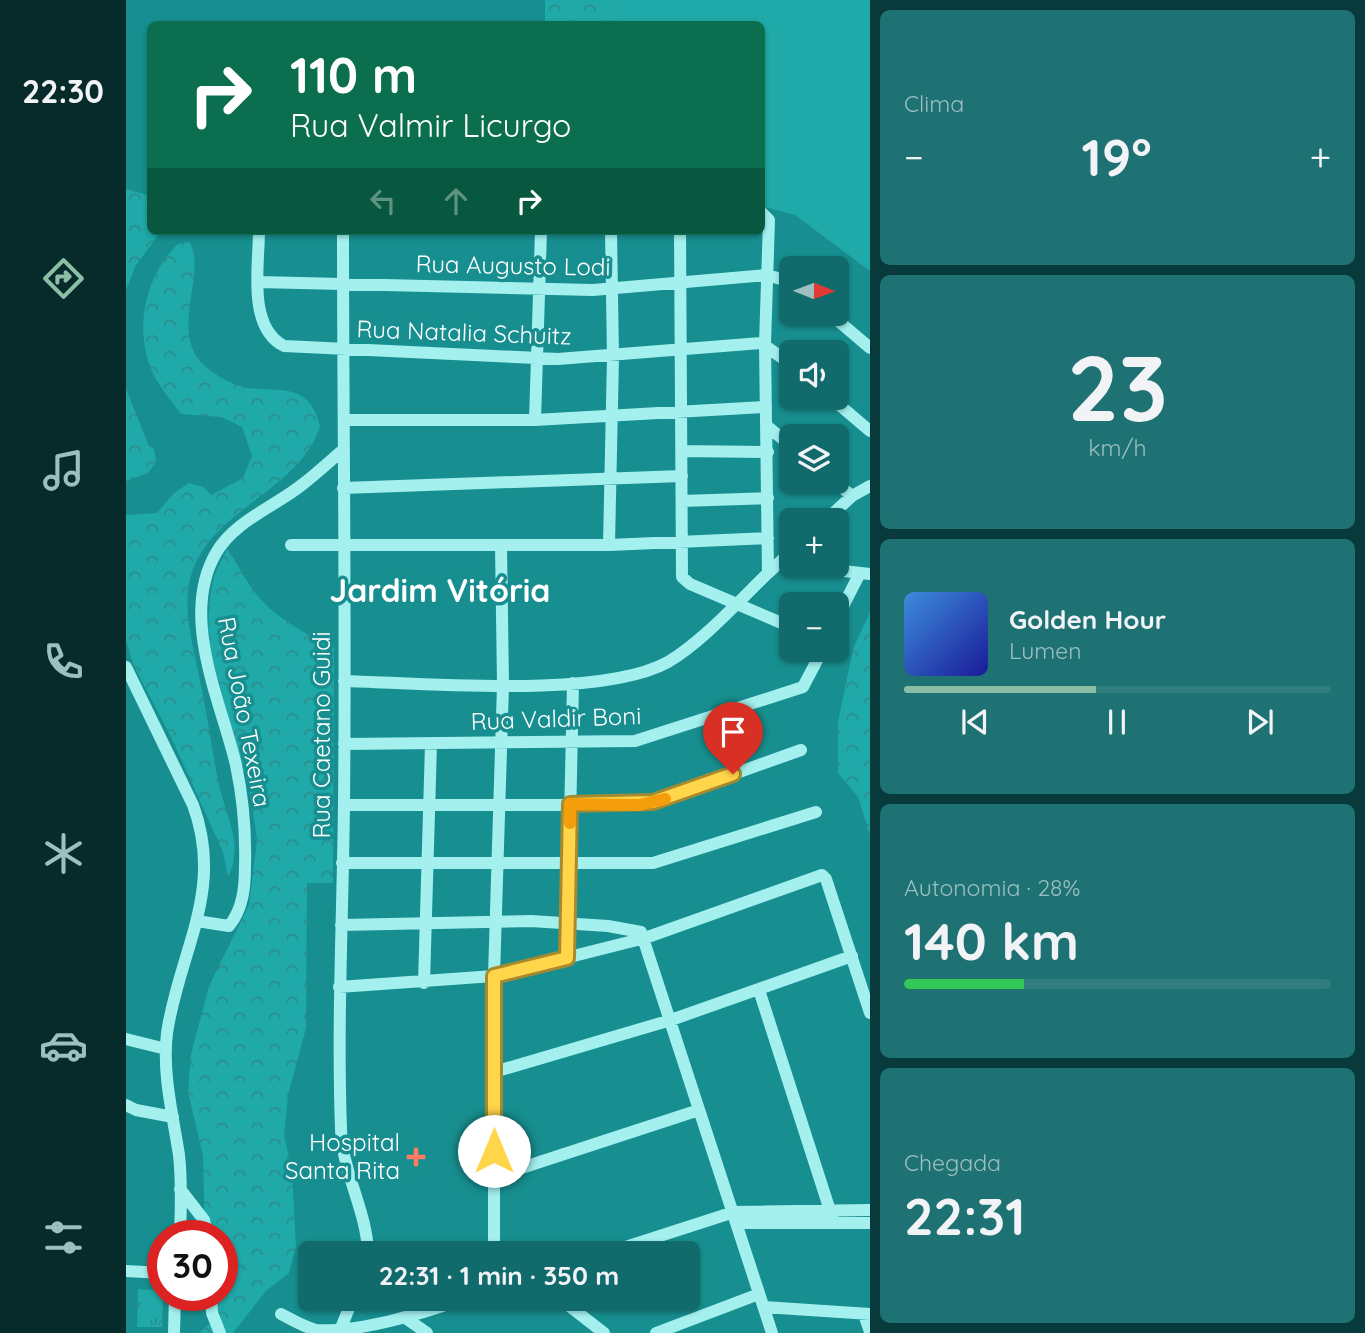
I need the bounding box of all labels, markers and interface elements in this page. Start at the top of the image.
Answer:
text: 110 m [290,44,417,105]
icon: right [175,49,266,140]
text: 22:30 [22,71,104,111]
text: Clima [904,89,964,118]
text: Rua Valmir Licurgo [290,105,571,145]
text: 19° [1082,124,1152,189]
text: − [904,133,924,181]
text: + [1310,133,1331,181]
icon: left [364,182,402,220]
icon: ahead [437,182,475,220]
icon: right [510,182,548,220]
street label: Rua Augusto Lodi [415,248,611,282]
icon: directions [39,254,88,303]
north arrow [779,256,849,326]
map controls [779,256,849,662]
street label: Rua Natalia Schuitz [356,313,572,351]
text: 23 [1067,330,1168,444]
button: sound [779,340,849,410]
button: layers [779,424,849,494]
text: km/h [1088,433,1147,462]
icon: music [39,446,88,495]
button: + [779,508,849,578]
district label: Jardim Vitória [330,570,550,610]
button: − [779,592,849,662]
text: Golden Hour [1009,603,1166,636]
street label: Rua João Texeira [212,614,278,809]
street label: Rua Caetano Guidi [306,631,336,839]
text: Lumen [1009,636,1082,665]
icon: phone [39,637,88,686]
street label: Rua Valdir Boni [470,700,642,736]
pin [703,702,763,774]
icon: previous [956,703,994,741]
icon: pause [1098,703,1136,741]
icon: next [1241,703,1279,741]
icon: arrive [714,713,752,751]
icon: climate [39,829,88,878]
text: Autonomia · 28% [904,873,1080,902]
text: 140 km [904,908,1079,973]
icon: car [39,1021,88,1070]
position arrow [457,1114,531,1188]
place label: Hospital Santa Rita [285,1127,400,1185]
marker: Hospital Santa Rita [406,1147,426,1167]
text: Chegada [904,1148,1001,1177]
text: 22:31 [904,1183,1026,1248]
icon: filters [39,1213,88,1262]
speed limit sign: 30 [147,1220,238,1311]
text: 22:31 · 1 min · 350 m [379,1259,619,1292]

